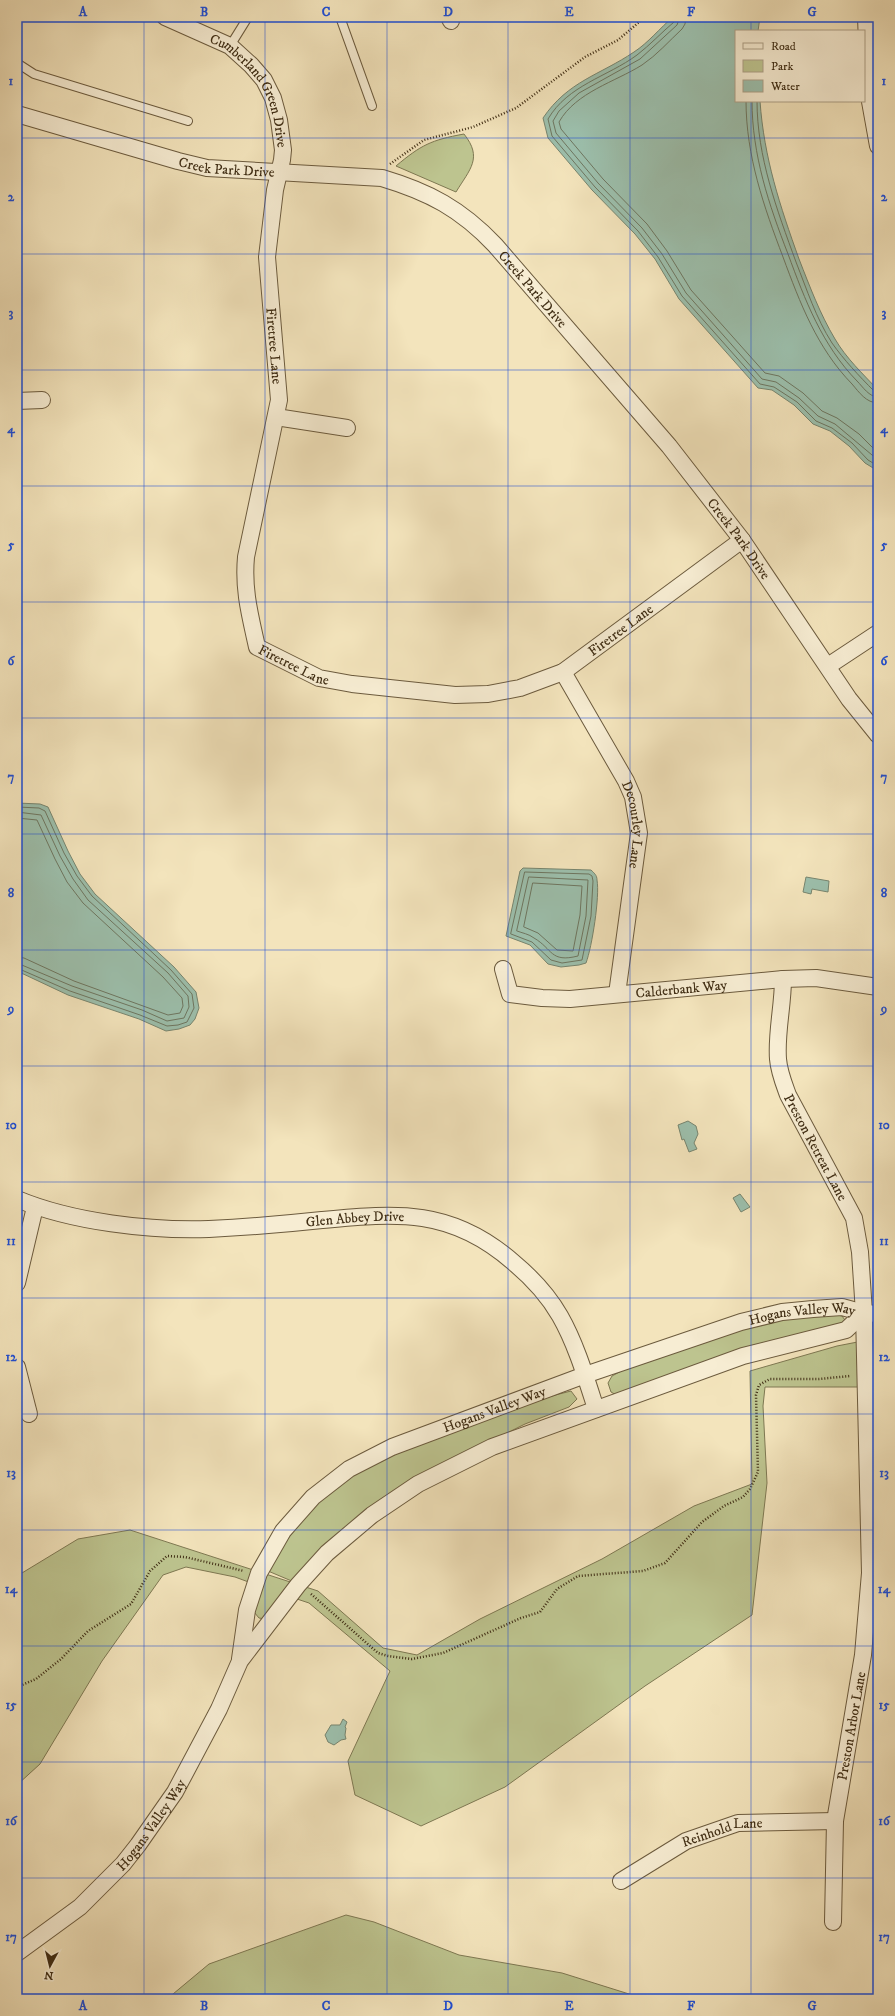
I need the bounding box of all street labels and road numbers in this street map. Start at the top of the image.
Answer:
street label: Cumberland Green Drive [207,30,291,149]
street label: Creek Park Drive [177,153,275,182]
street label: Creek Park Drive [494,247,571,332]
street label: Firetree Lane [261,307,286,385]
street label: Creek Park Drive [703,495,774,583]
street label: Firetree Lane [585,600,657,661]
street label: Firetree Lane [255,641,331,690]
street label: Decourley Lane [617,778,647,870]
street label: Calderbank Way [635,976,728,1003]
street label: Preston Retreat Lane [779,1091,851,1204]
street label: Glen Abbey Drive [305,1208,405,1232]
street label: Hogans Valley Way [747,1299,858,1330]
street label: Hogans Valley Way [440,1382,549,1437]
street label: Preston Arbor Lane [834,1670,870,1782]
street label: Hogans Valley Way [113,1776,190,1875]
street label: Reinhold Lane [680,1814,763,1852]

